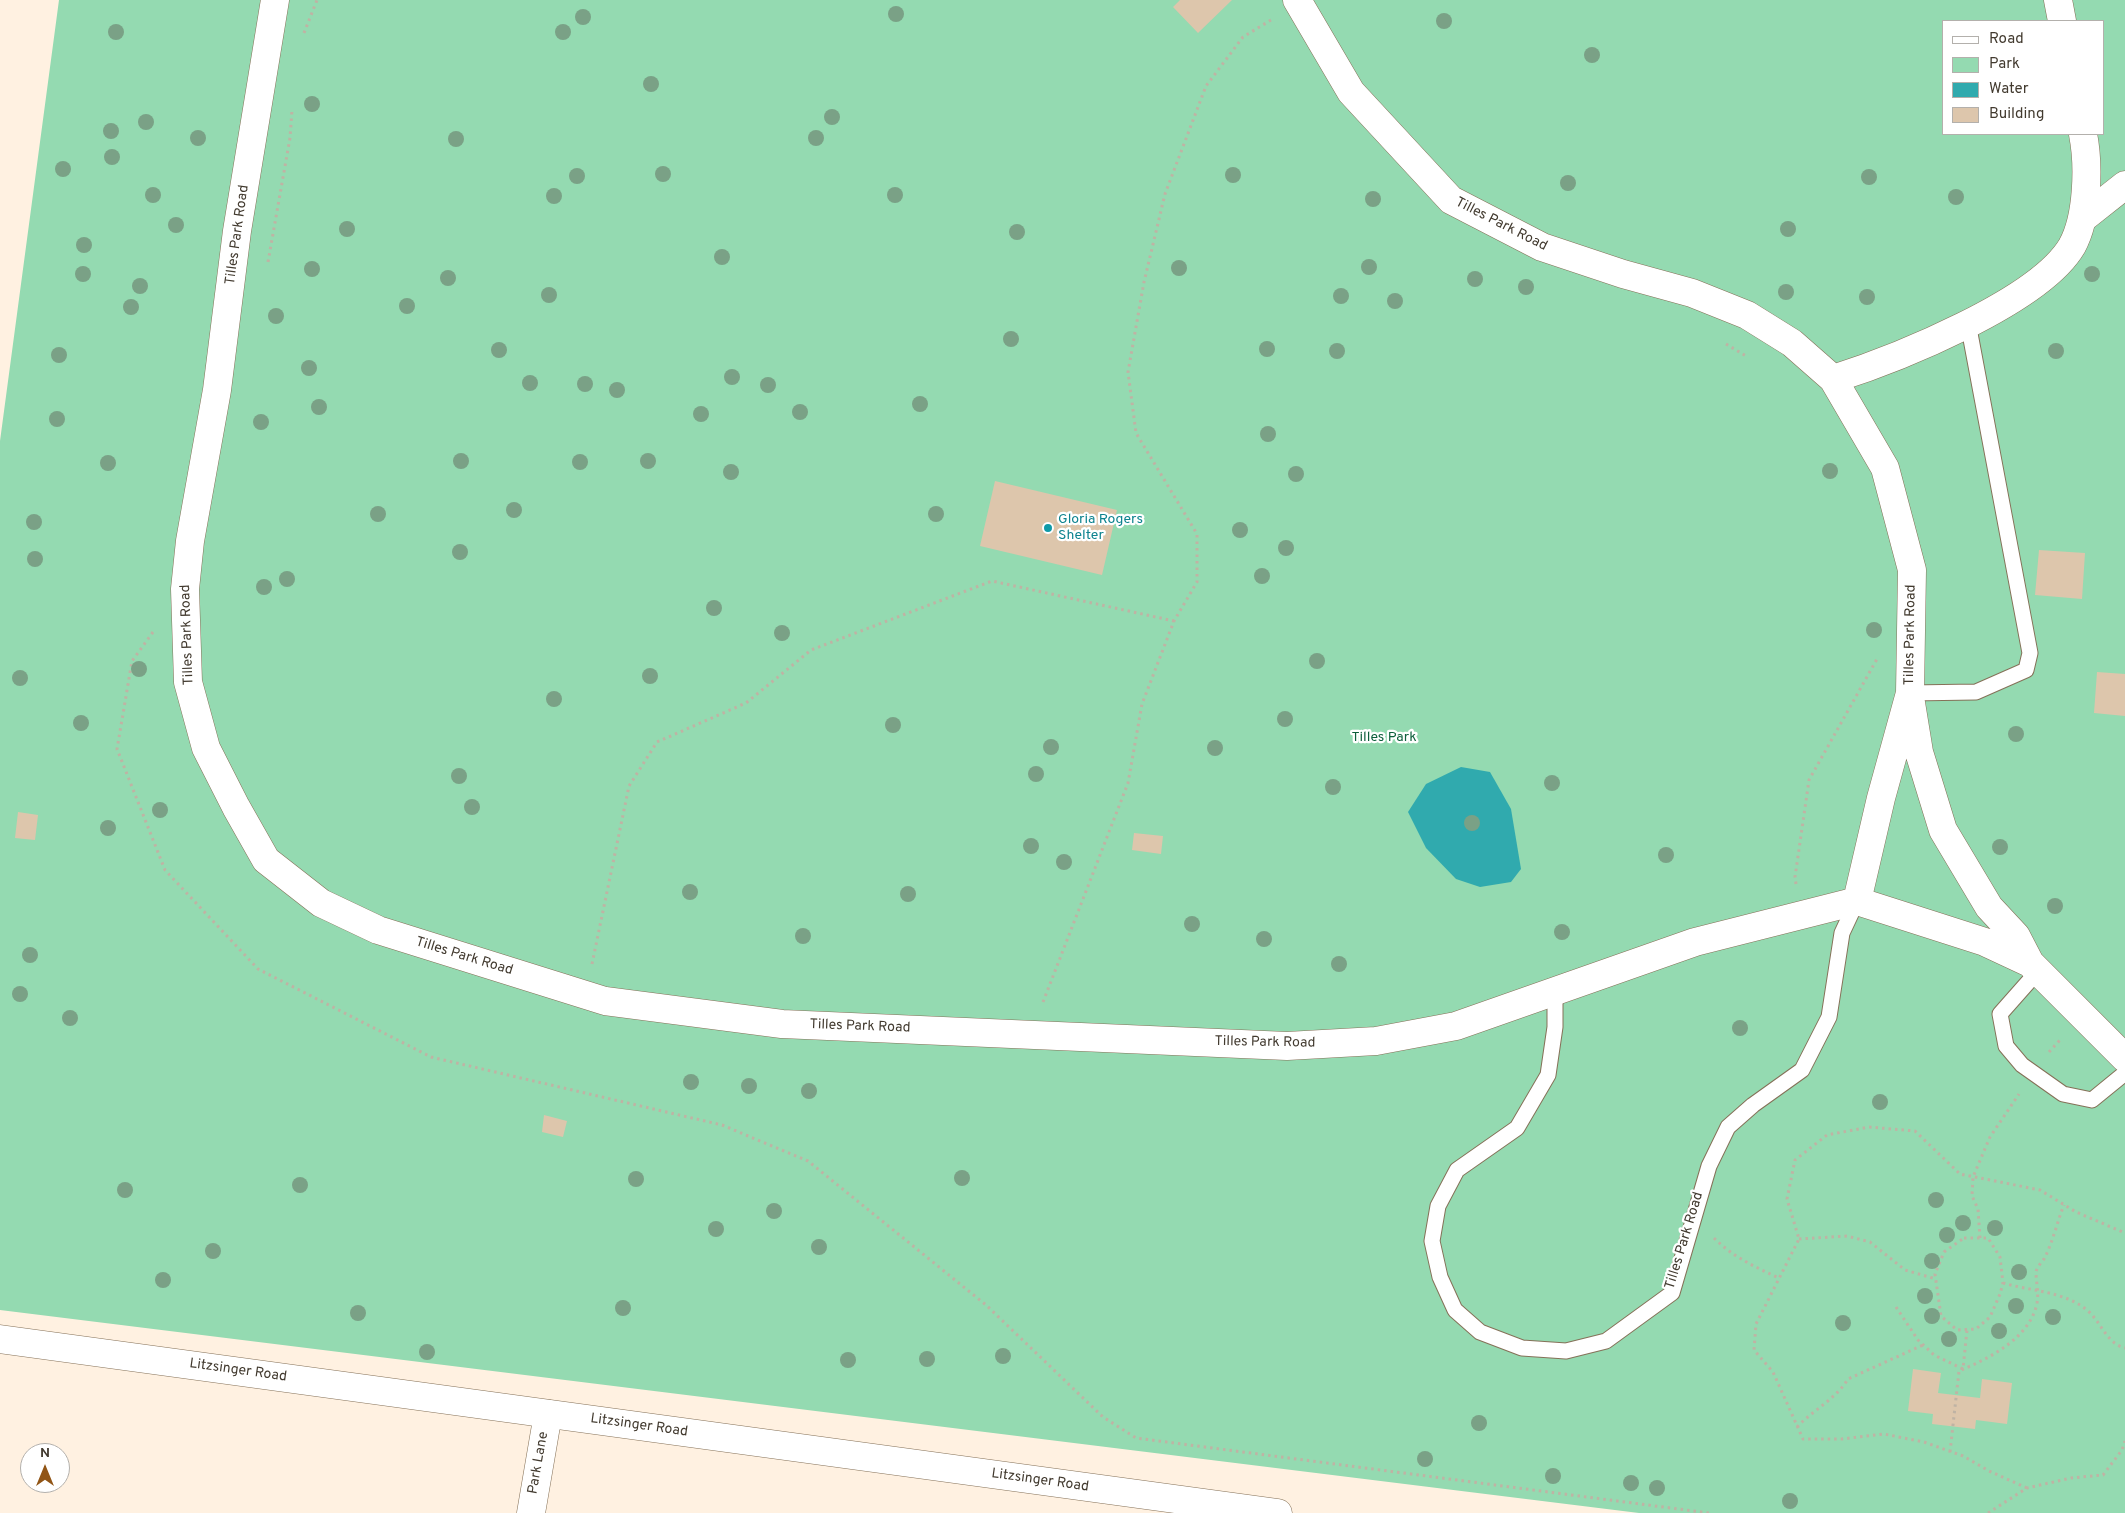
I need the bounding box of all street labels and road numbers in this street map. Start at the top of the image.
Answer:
street label: Tilles Park Road [223,184,253,286]
street label: Tilles Park Road [1452,195,1550,255]
street label: Tilles Park Road [178,584,198,686]
street label: Tilles Park Road [1902,584,1920,686]
street label: Tilles Park Road [413,934,515,980]
street label: Tilles Park Road [809,1017,911,1037]
street label: Tilles Park Road [1214,1034,1316,1052]
street label: Tilles Park Road [1662,1190,1708,1292]
street label: Litzsinger Road [188,1356,288,1386]
street label: Litzsinger Road [589,1411,689,1441]
street label: Park Lane [525,1430,553,1496]
street label: Litzsinger Road [990,1466,1090,1496]

